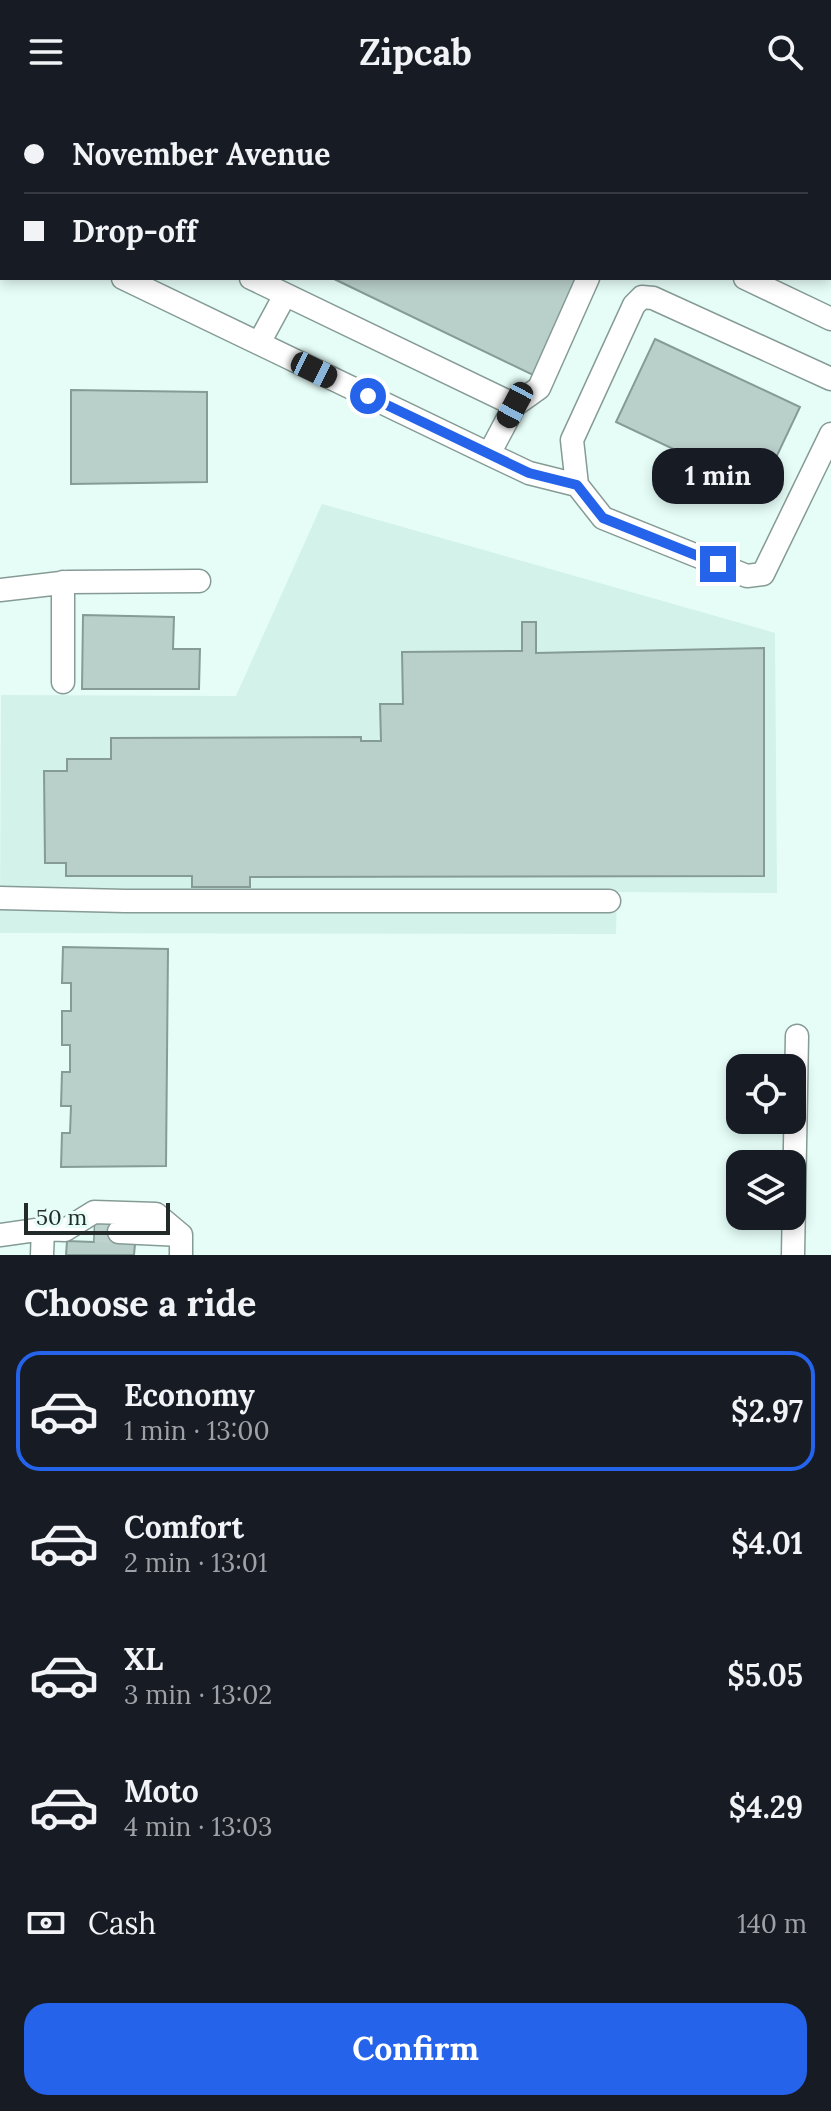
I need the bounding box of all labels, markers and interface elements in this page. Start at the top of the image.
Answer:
text: Zipcab [359,29,472,75]
icon: menu [24,30,68,74]
icon: search [763,30,807,74]
text: November Avenue [72,135,331,173]
text: Drop-off [72,212,197,250]
car [287,349,341,391]
route start [350,378,386,414]
car [493,378,537,432]
callout: 1 min [652,448,784,504]
text: 1 min [685,459,751,492]
route end [700,546,736,582]
map controls [726,1054,806,1230]
button: locate [726,1054,806,1134]
button: layers [726,1150,806,1230]
scale bar [24,1199,170,1235]
text: 50 m [36,1203,87,1231]
text: Choose a ride [24,1280,256,1326]
icon: car [28,1375,100,1447]
text: Economy [124,1376,255,1414]
text: $2.97 [731,1392,803,1430]
text: 1 min · 13:00 [124,1414,270,1447]
icon: car [28,1507,100,1579]
text: Comfort [124,1508,244,1546]
text: $4.01 [731,1524,803,1562]
text: 2 min · 13:01 [124,1546,267,1579]
icon: car [28,1639,100,1711]
text: XL [124,1640,163,1678]
text: $5.05 [727,1656,803,1694]
text: 3 min · 13:02 [124,1678,272,1711]
icon: car [28,1771,100,1843]
text: Moto [124,1772,199,1810]
text: $4.29 [729,1788,803,1826]
text: 4 min · 13:03 [124,1810,273,1843]
icon: cash [24,1901,68,1945]
text: Cash [88,1904,156,1942]
text: 140 m [737,1907,807,1940]
button: Confirm [24,2003,807,2095]

